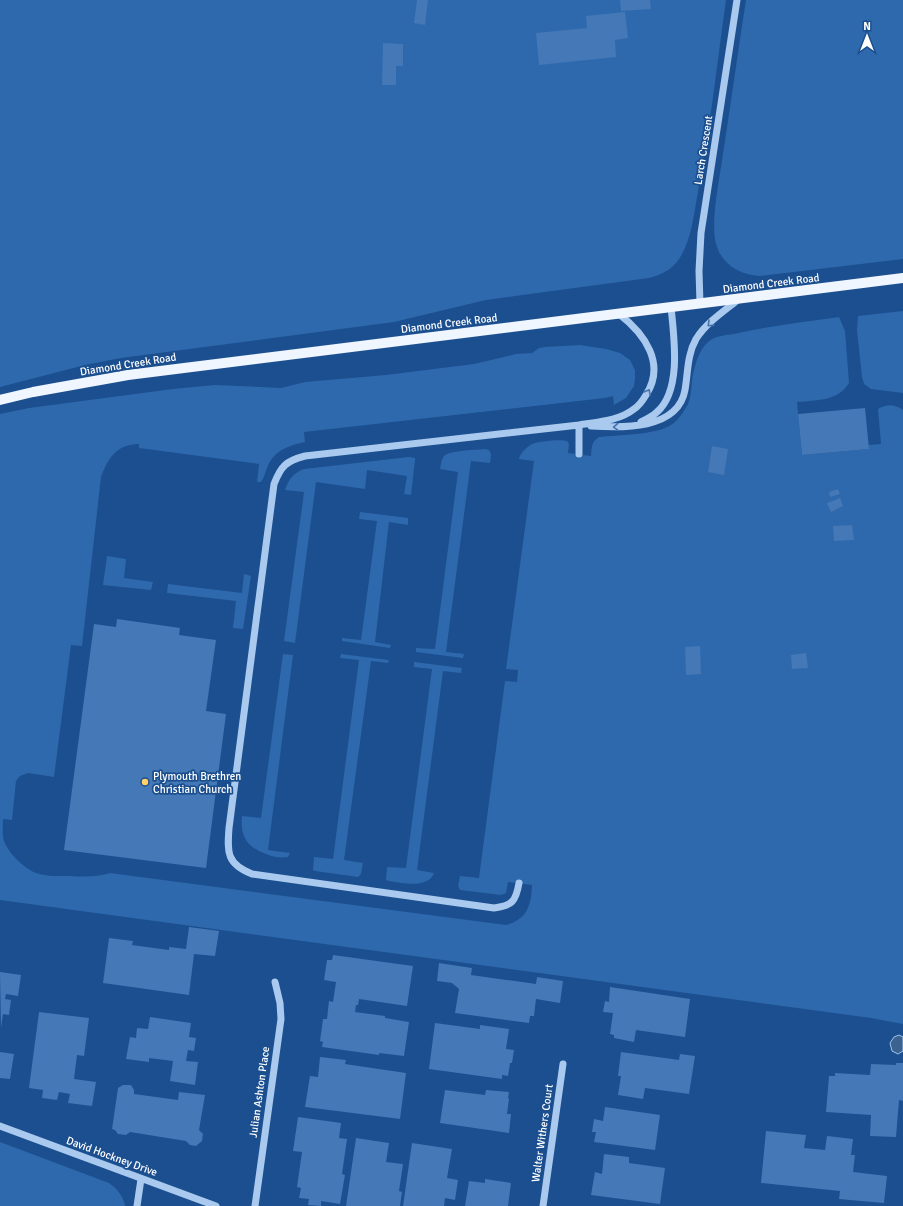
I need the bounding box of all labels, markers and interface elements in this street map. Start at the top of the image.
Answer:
north arrow [847,16,887,56]
text: N [863,20,871,33]
street label: Larch Crescent [692,114,715,186]
street label: Diamond Creek Road [722,271,820,296]
street label: Diamond Creek Road [400,311,498,336]
one-way arrow [707,319,715,327]
street label: Diamond Creek Road [79,350,177,379]
one-way arrow [644,389,651,396]
one-way arrow [613,423,619,431]
place label: Plymouth Brethren Christian Church [153,770,241,796]
marker: Plymouth Brethren Christian Church [140,777,150,787]
street label: Julian Ashton Place [247,1046,272,1139]
street label: Walter Withers Court [529,1083,556,1183]
street label: David Hockney Drive [65,1134,159,1179]

